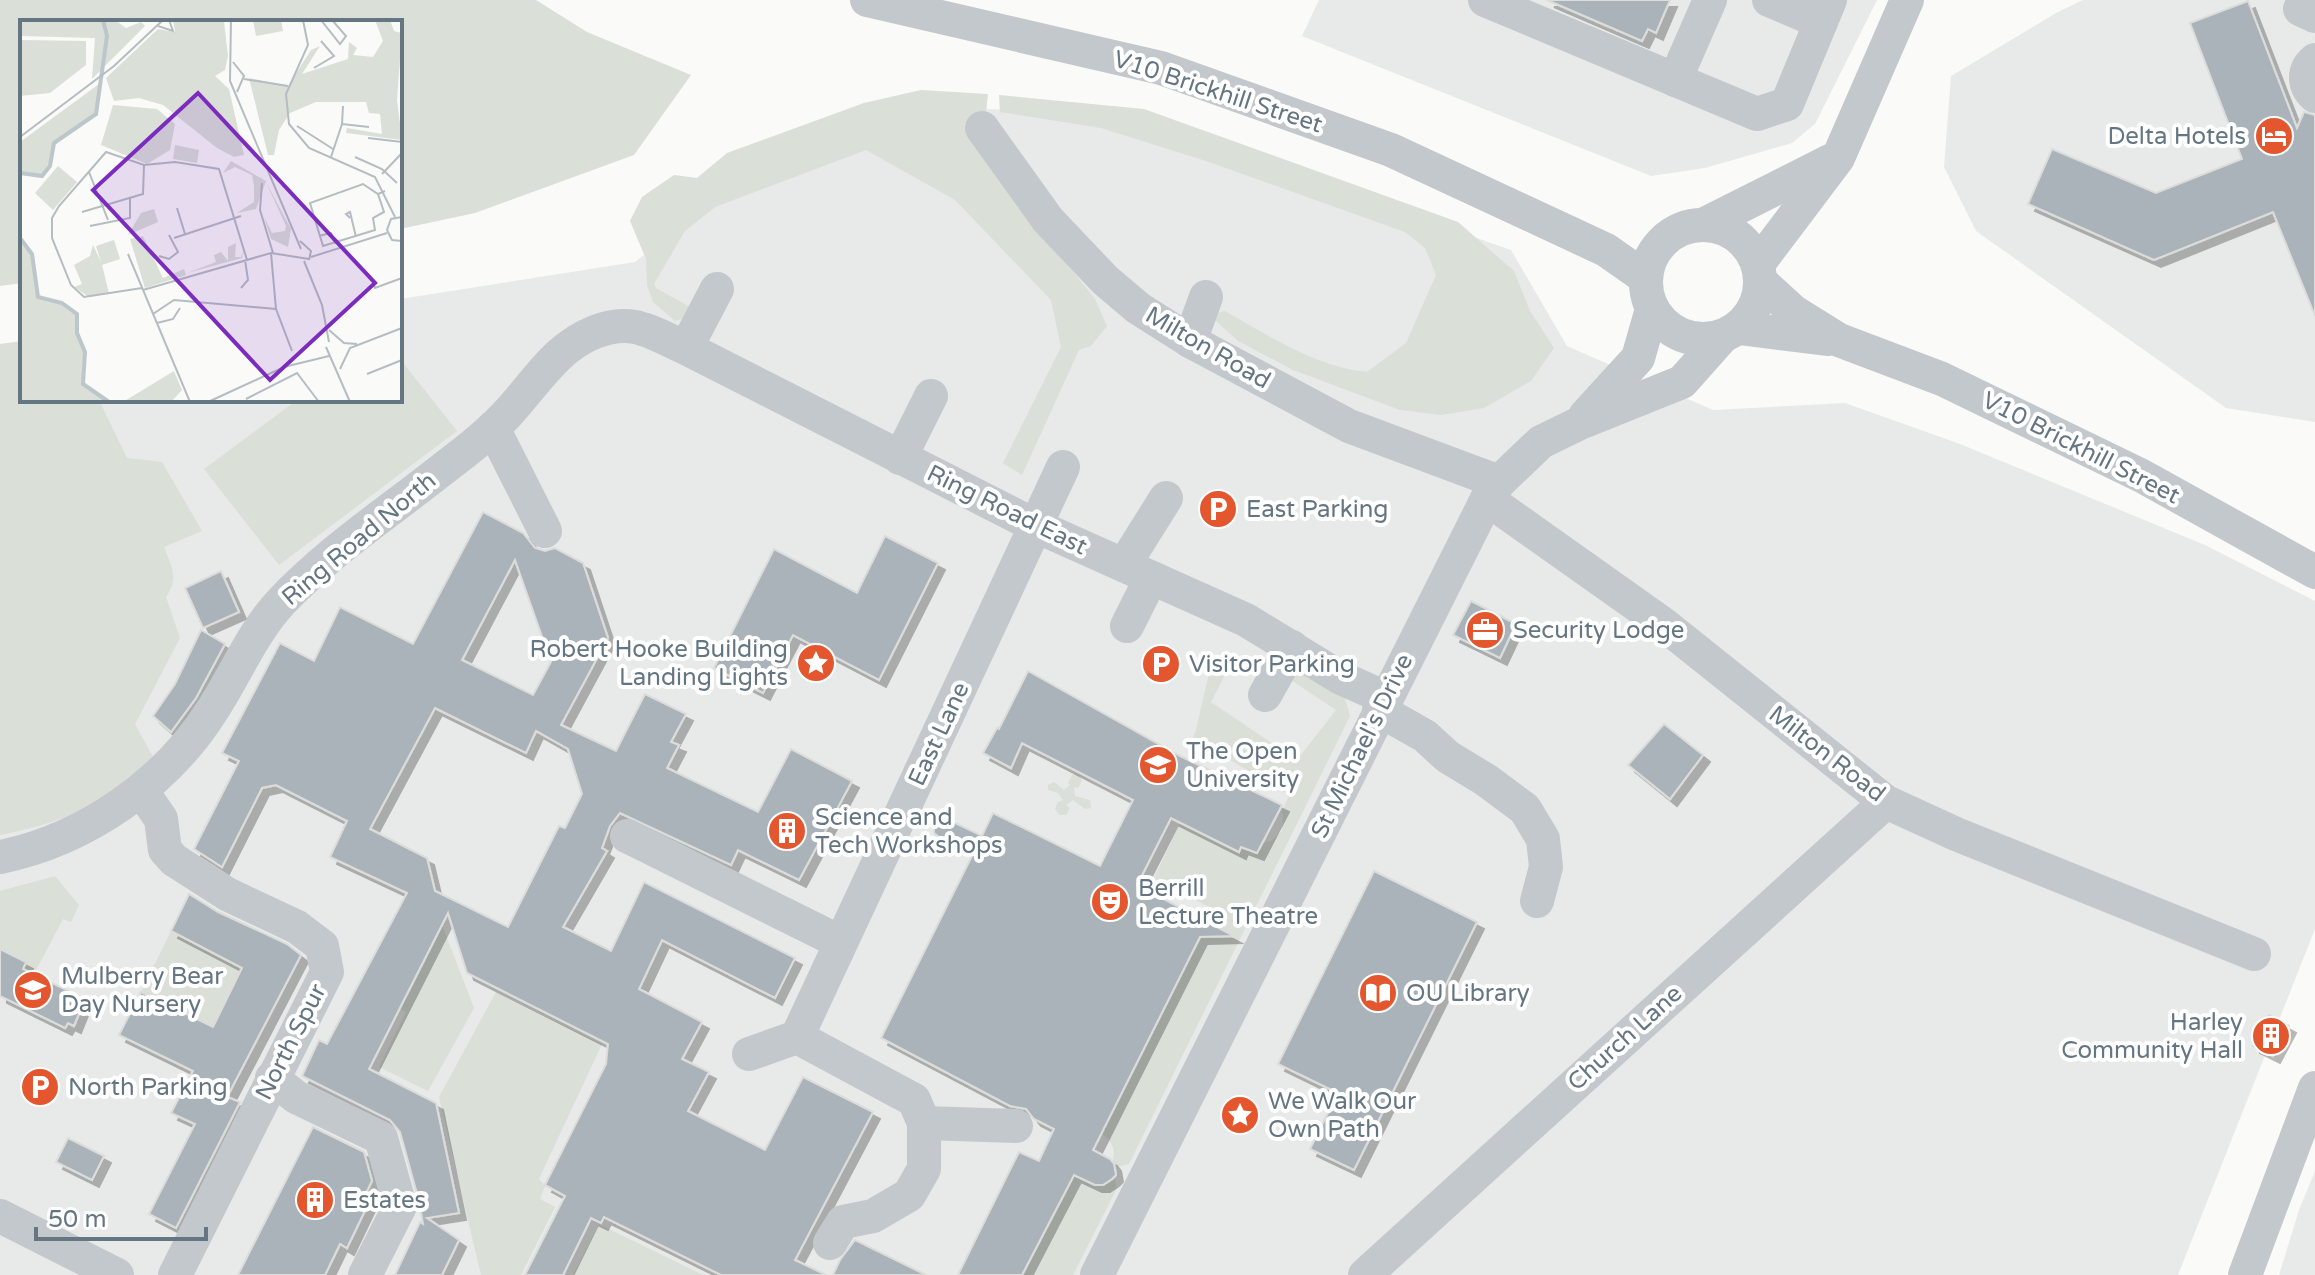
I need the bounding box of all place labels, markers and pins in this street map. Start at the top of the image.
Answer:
hotel icon: Delta Hotels [2253,115,2295,157]
place label: Delta Hotels [2108,122,2246,151]
parking icon: East Parking [1197,488,1239,530]
place label: East Parking [1246,495,1388,524]
office icon: Security Lodge [1464,609,1506,651]
place label: Security Lodge [1513,616,1684,645]
place label: Robert Hooke Building Landing Lights [529,635,788,692]
place icon: Robert Hooke Building Landing Lights [795,642,837,684]
parking icon: Visitor Parking [1140,643,1182,685]
place label: Visitor Parking [1189,650,1355,679]
place label: The Open University [1186,737,1299,794]
school or university icon: The Open University [1137,744,1179,786]
place label: Science and Tech Workshops [815,803,1003,860]
building icon: Science and Tech Workshops [766,810,808,852]
place label: Berrill Lecture Theatre [1138,874,1318,931]
theatre icon: Berrill Lecture Theatre [1089,881,1131,923]
place label: Mulberry Bear Day Nursery [61,962,224,1019]
school or university icon: Mulberry Bear Day Nursery [12,969,54,1011]
library icon: OU Library [1357,972,1399,1014]
place label: OU Library [1406,979,1530,1008]
place label: Harley Community Hall [2061,1008,2243,1065]
building icon: Harley Community Hall [2250,1015,2292,1057]
parking icon: North Parking [19,1066,61,1108]
place label: North Parking [68,1073,228,1102]
place label: We Walk Our Own Path [1268,1087,1417,1144]
place icon: We Walk Our Own Path [1219,1094,1261,1136]
building icon: Estates [294,1179,336,1221]
place label: Estates [343,1186,426,1215]

